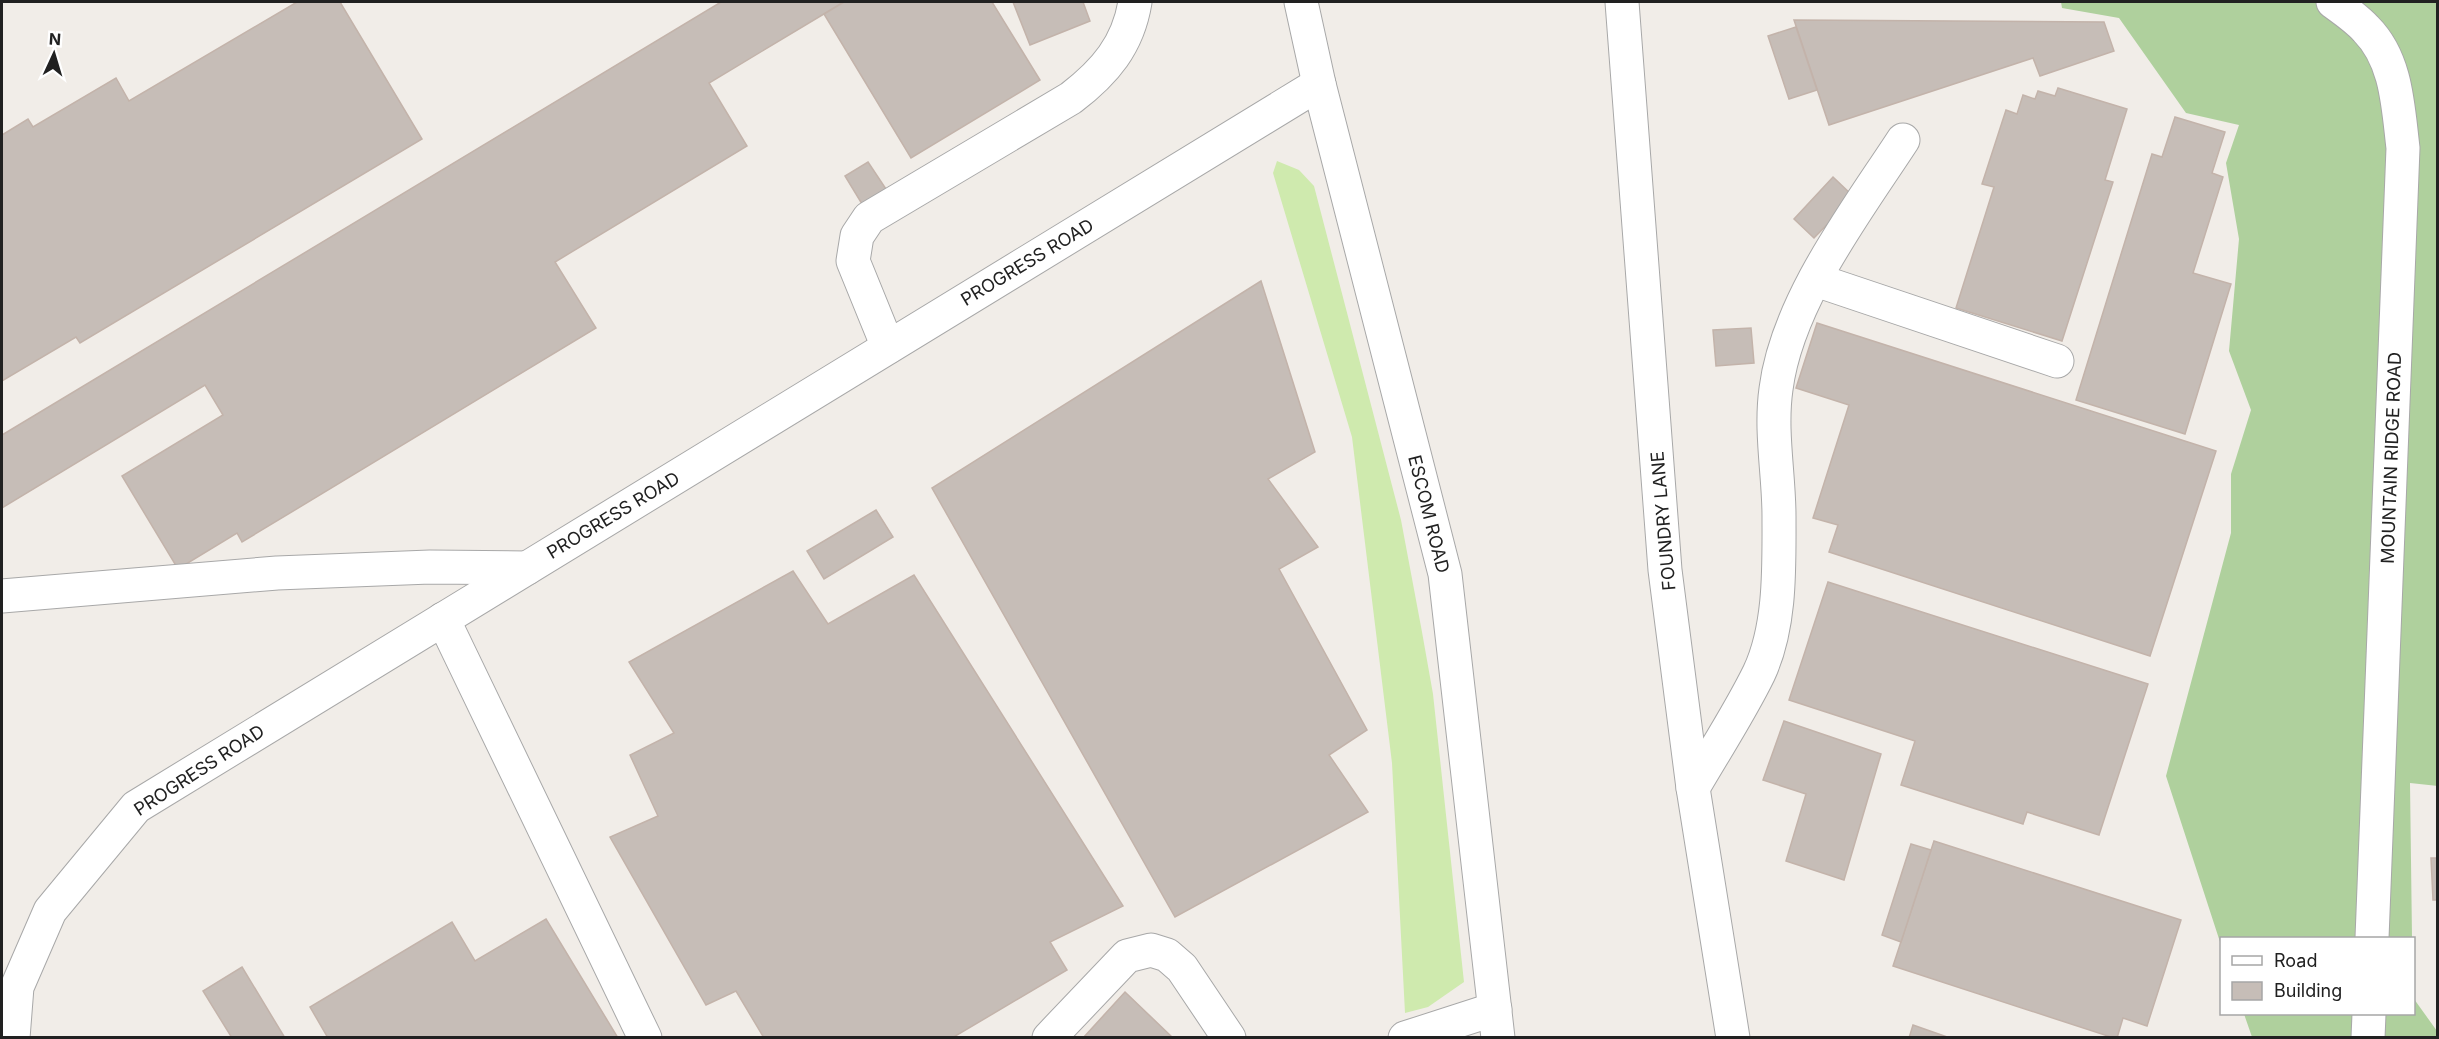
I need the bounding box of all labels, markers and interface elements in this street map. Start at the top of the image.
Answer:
north arrow [24,24,84,84]
text: N [48,29,62,49]
street label: PROGRESS ROAD [957,214,1097,310]
street label: MOUNTAIN RIDGE ROAD [2377,352,2405,564]
street label: FOUNDRY LANE [1646,450,1680,592]
street label: ESCOM ROAD [1404,453,1454,575]
street label: PROGRESS ROAD [543,467,683,563]
street label: PROGRESS ROAD [130,720,268,820]
legend [2220,937,2415,1015]
text: Road [2274,950,2317,971]
text: Building [2274,980,2342,1001]

